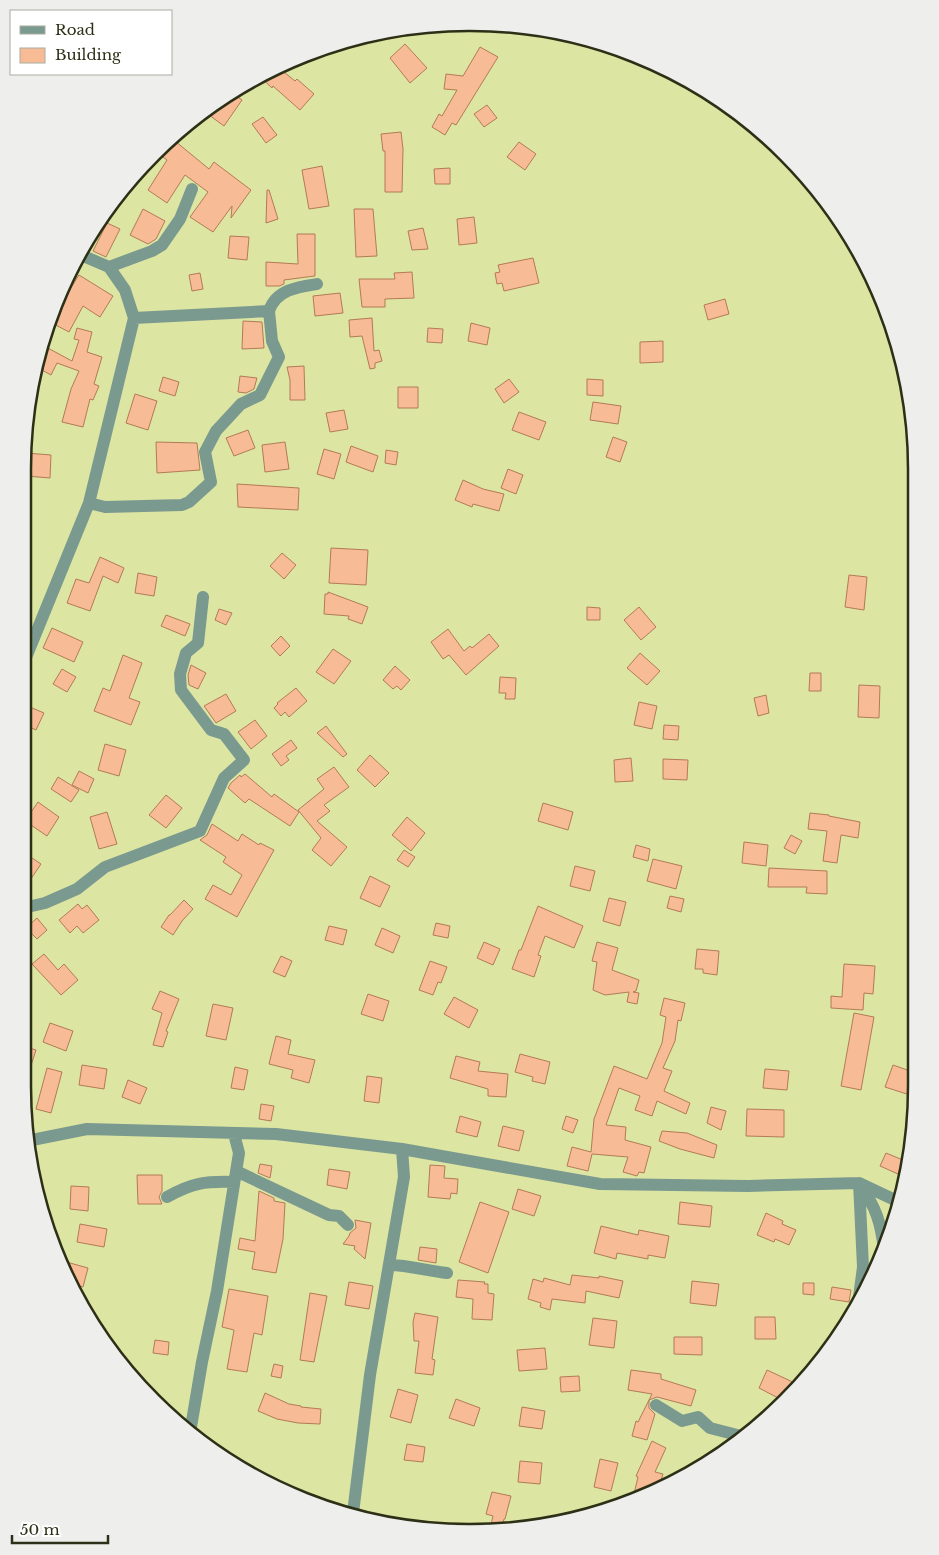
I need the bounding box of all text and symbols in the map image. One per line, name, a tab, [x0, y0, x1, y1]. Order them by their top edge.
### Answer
legend	[10, 10, 172, 75]
text: Road	[55, 20, 95, 39]
text: Building	[55, 45, 122, 64]
scale bar	[12, 1512, 109, 1544]
text: 50 m	[20, 1520, 60, 1539]

